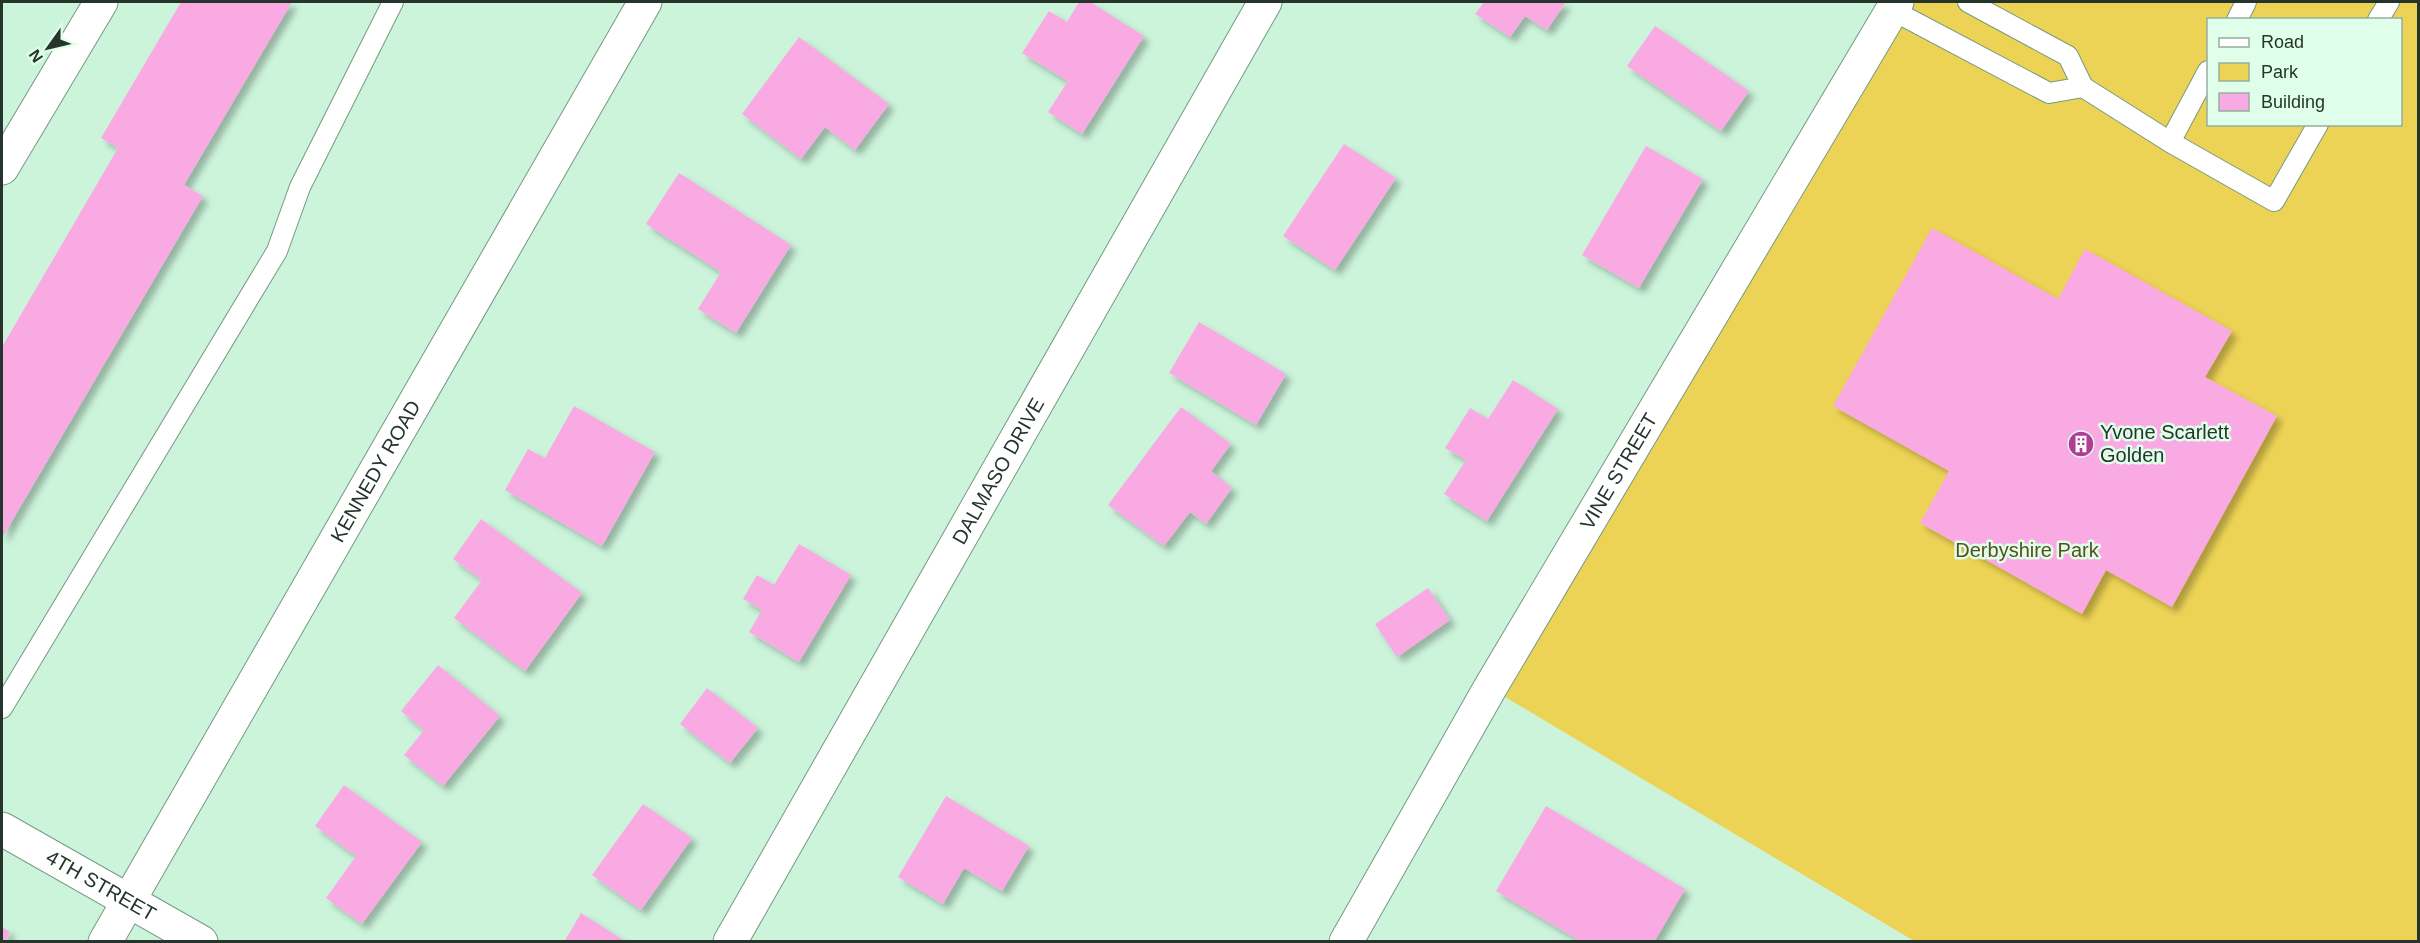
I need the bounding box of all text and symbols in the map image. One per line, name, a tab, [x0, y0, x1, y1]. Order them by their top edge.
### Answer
north arrow	[18, 18, 78, 78]
legend	[2207, 18, 2402, 126]
text: Road	[2261, 32, 2304, 52]
text: N	[26, 47, 46, 66]
text: Park	[2261, 62, 2299, 82]
text: Building	[2261, 92, 2325, 112]
street label: DALMASO DRIVE	[948, 394, 1048, 548]
street label: KENNEDY ROAD	[326, 396, 425, 546]
street label: VINE STREET	[1576, 409, 1662, 533]
place label: Yvone Scarlett Golden	[2100, 421, 2229, 466]
building icon: Yvone Scarlett Golden	[2066, 429, 2096, 459]
park label: Derbyshire Park	[1955, 539, 2100, 561]
street label: 4TH STREET	[43, 846, 160, 925]

